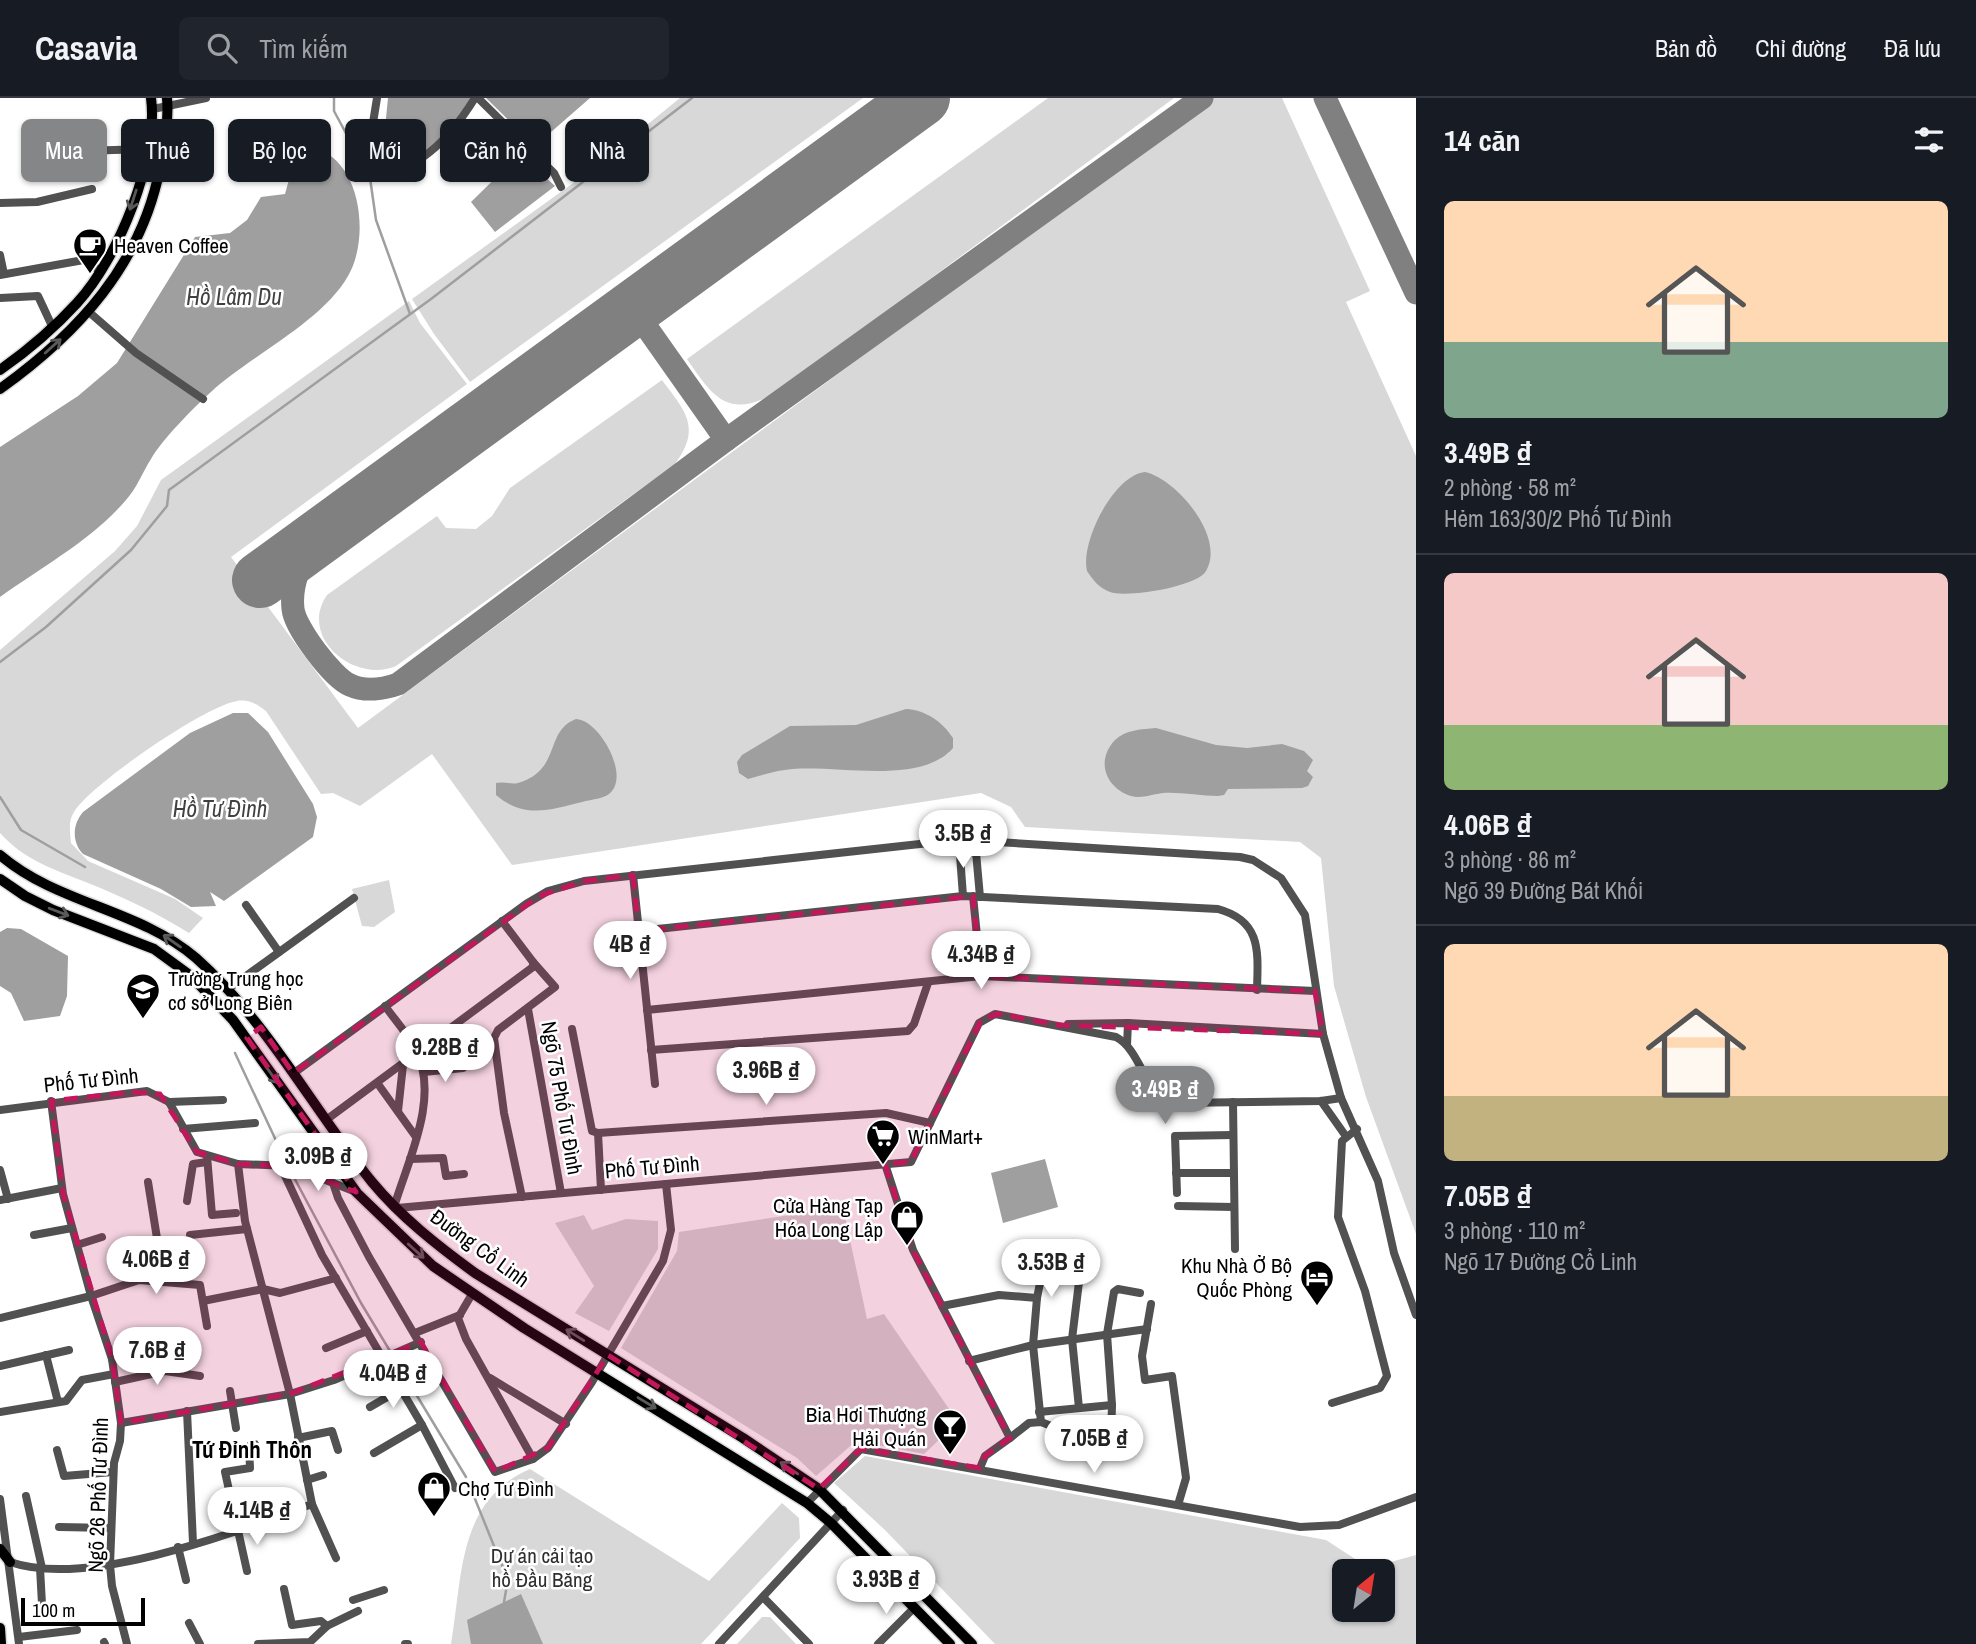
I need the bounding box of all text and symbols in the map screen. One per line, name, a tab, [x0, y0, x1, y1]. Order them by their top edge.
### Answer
search box	[179, 17, 669, 80]
text: Casavia	[35, 26, 137, 70]
icon: search	[203, 29, 241, 67]
text: Tìm kiếm	[259, 31, 348, 66]
text: Bản đồ	[1655, 32, 1717, 64]
text: Chỉ đường	[1755, 32, 1846, 64]
text: Đã lưu	[1884, 32, 1941, 64]
chip: Mua	[21, 119, 107, 182]
chip: Thuê	[121, 119, 214, 182]
chip: Bộ lọc	[228, 119, 331, 182]
chip: Mới	[345, 119, 426, 182]
chip: Căn hộ	[440, 119, 551, 182]
chip: Nhà	[565, 119, 649, 182]
text: 14 căn	[1444, 120, 1521, 160]
icon: filters	[1910, 121, 1948, 159]
one-way arrow	[126, 189, 139, 211]
cafe icon: Heaven Coffee	[71, 226, 109, 275]
place label: Heaven Coffee	[114, 231, 229, 260]
icon: home	[1633, 247, 1759, 373]
water label: Hồ Lâm Du	[186, 281, 282, 312]
one-way arrow	[44, 338, 62, 354]
text: 3.49B ₫	[1444, 432, 1532, 472]
text: 2 phòng · 58 m²	[1444, 472, 1576, 503]
text: Hẻm 163/30/2 Phố Tư Đình	[1444, 503, 1672, 534]
icon: home	[1633, 619, 1759, 745]
water label: Hồ Tư Đình	[173, 793, 267, 824]
text: 4.06B ₫	[1444, 804, 1532, 844]
pin: 3.5B ₫	[906, 810, 1020, 870]
text: 3.5B ₫	[935, 817, 991, 848]
text: 3 phòng · 86 m²	[1444, 844, 1576, 875]
text: Ngõ 39 Đường Bát Khối	[1444, 875, 1643, 906]
one-way arrow	[48, 906, 70, 919]
pin: 4B ₫	[589, 922, 671, 981]
text: 4B ₫	[610, 928, 650, 959]
pin: 4.34B ₫	[916, 932, 1046, 991]
one-way arrow	[163, 934, 182, 948]
text: 4.34B ₫	[947, 938, 1015, 969]
place label: Trường Trung học cơ sở Long Biên	[168, 964, 303, 1017]
school or university icon: Trường Trung học cơ sở Long Biên	[124, 971, 162, 1020]
icon: home	[1633, 990, 1759, 1116]
street label: Ngõ 75 Phố Tư Đình	[534, 1019, 590, 1177]
pin: 9.28B ₫	[380, 1024, 510, 1084]
text: 9.28B ₫	[411, 1031, 479, 1062]
pin: 3.96B ₫	[701, 1048, 831, 1107]
text: 3.96B ₫	[732, 1054, 800, 1085]
street label: Phố Tư Đình	[42, 1061, 140, 1099]
one-way arrow	[264, 1066, 279, 1085]
pin: 3.49B ₫	[1100, 1066, 1230, 1126]
text: 3.49B ₫	[1131, 1073, 1199, 1104]
supermarket icon: WinMart+	[864, 1117, 902, 1166]
place label: WinMart+	[908, 1122, 983, 1151]
pin: 3.09B ₫	[253, 1134, 383, 1193]
text: 3.09B ₫	[284, 1140, 352, 1171]
street label: Phố Tư Đình	[603, 1148, 701, 1186]
text: 7.05B ₫	[1444, 1175, 1532, 1215]
place label: Cửa Hàng Tạp Hóa Long Lập	[773, 1191, 883, 1244]
shop icon: Cửa Hàng Tạp Hóa Long Lập	[888, 1198, 926, 1247]
street label: Đường Cổ Linh	[425, 1202, 535, 1294]
text: 3 phòng · 110 m²	[1444, 1215, 1585, 1246]
pin: 4.06B ₫	[91, 1236, 221, 1296]
pin: 3.53B ₫	[986, 1240, 1116, 1299]
one-way arrow	[407, 1242, 424, 1259]
text: 4.06B ₫	[122, 1243, 190, 1274]
text: 3.53B ₫	[1017, 1246, 1085, 1277]
text: Ngõ 17 Đường Cổ Linh	[1444, 1246, 1637, 1277]
place label: Khu Nhà Ở Bộ Quốc Phòng	[1181, 1251, 1292, 1304]
hotel icon: Khu Nhà Ở Bộ Quốc Phòng	[1298, 1258, 1336, 1307]
one-way arrow	[566, 1327, 586, 1341]
pin: 7.6B ₫	[100, 1328, 214, 1387]
text: 7.6B ₫	[129, 1334, 185, 1365]
pin: 4.04B ₫	[328, 1350, 458, 1410]
text: 4.04B ₫	[359, 1357, 427, 1388]
one-way arrow	[636, 1396, 656, 1410]
place label: Bia Hơi Thượng Hải Quán	[806, 1400, 926, 1453]
bar icon: Bia Hơi Thượng Hải Quán	[931, 1407, 969, 1456]
pin: 7.05B ₫	[1029, 1416, 1159, 1475]
street label: Ngõ 26 Phố Tư Đình	[81, 1417, 115, 1573]
text: 7.05B ₫	[1060, 1422, 1128, 1453]
district label: Tứ Đỉnh Thôn	[192, 1434, 312, 1465]
one-way arrow	[780, 1461, 799, 1475]
shop icon: Chợ Tư Đình	[415, 1469, 453, 1518]
place label: Chợ Tư Đình	[458, 1474, 554, 1503]
pin: 4.14B ₫	[192, 1488, 322, 1547]
text: 4.14B ₫	[223, 1494, 291, 1525]
park label: Dự án cải tạo hồ Đầu Băng	[491, 1541, 593, 1594]
pin: 3.93B ₫	[821, 1556, 951, 1616]
north arrow	[1332, 1559, 1395, 1622]
map controls	[1332, 1559, 1395, 1622]
text: 3.93B ₫	[852, 1563, 920, 1594]
scale bar	[21, 1595, 145, 1627]
text: 100 m	[32, 1597, 75, 1623]

